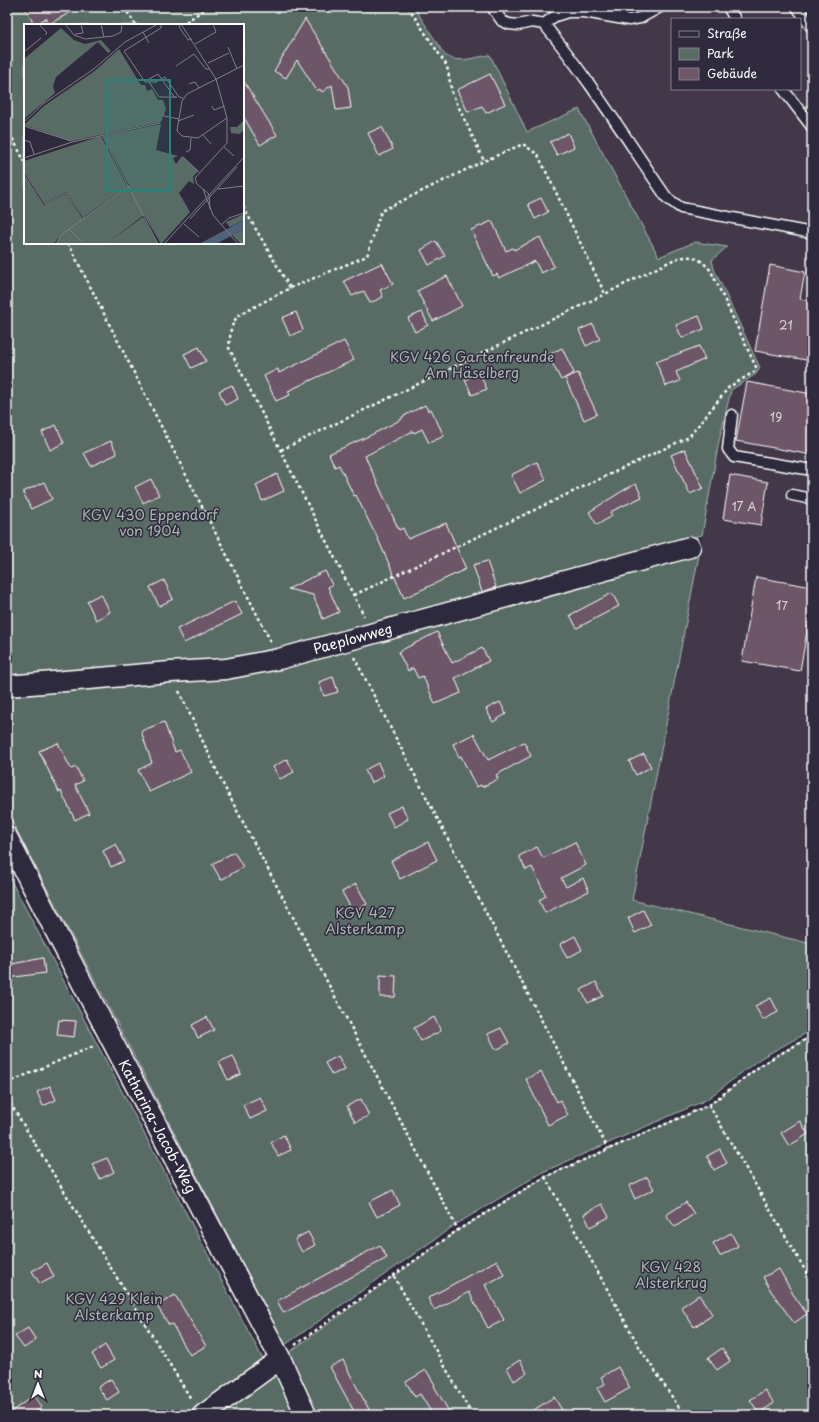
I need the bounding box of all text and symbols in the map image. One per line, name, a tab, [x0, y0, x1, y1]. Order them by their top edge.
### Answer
legend	[671, 18, 801, 90]
inset map	[24, 24, 244, 244]
text: Straße	[707, 24, 747, 42]
text: Park	[707, 44, 734, 62]
text: Gebäude	[707, 64, 757, 82]
house number: 21	[779, 316, 793, 334]
park label: KGV 426 Gartenfreunde Am Häselberg	[390, 346, 554, 383]
house number: 19	[770, 408, 782, 426]
house number: 17 A	[732, 497, 756, 515]
park label: KGV 430 Eppendorf von 1904	[82, 504, 219, 541]
house number: 17	[776, 596, 788, 614]
street label: Paeplowweg	[310, 618, 395, 659]
park label: KGV 427 Alsterkamp	[325, 902, 405, 939]
street label: Katharina-Jacob-Weg	[114, 1055, 202, 1197]
park label: KGV 428 Alsterkrug	[635, 1256, 707, 1293]
park label: KGV 429 Klein Alsterkamp	[65, 1288, 163, 1325]
north arrow	[18, 1364, 58, 1404]
text: N	[34, 1365, 43, 1382]

